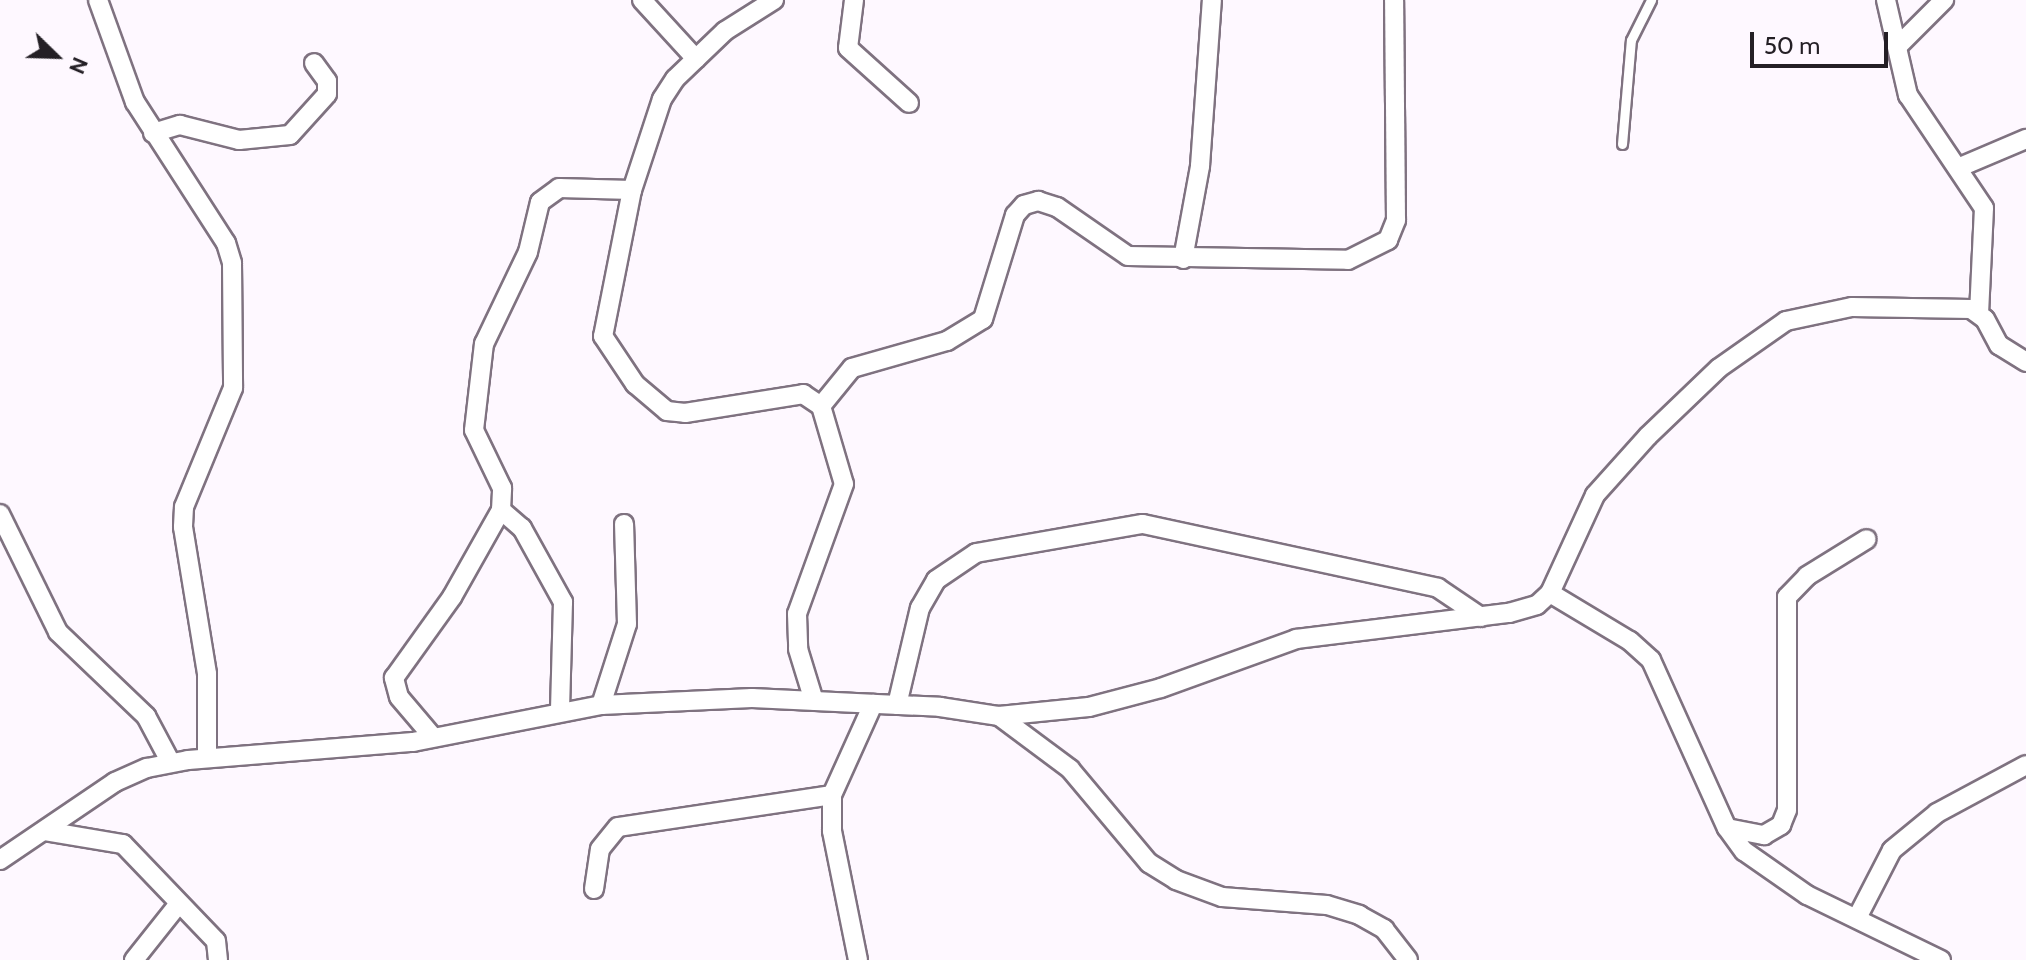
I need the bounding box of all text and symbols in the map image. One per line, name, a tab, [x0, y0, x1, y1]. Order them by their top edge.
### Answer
north arrow	[16, 16, 96, 96]
scale bar	[1754, 16, 1892, 66]
text: 50 m	[1764, 31, 1820, 60]
text: N	[63, 53, 94, 78]

